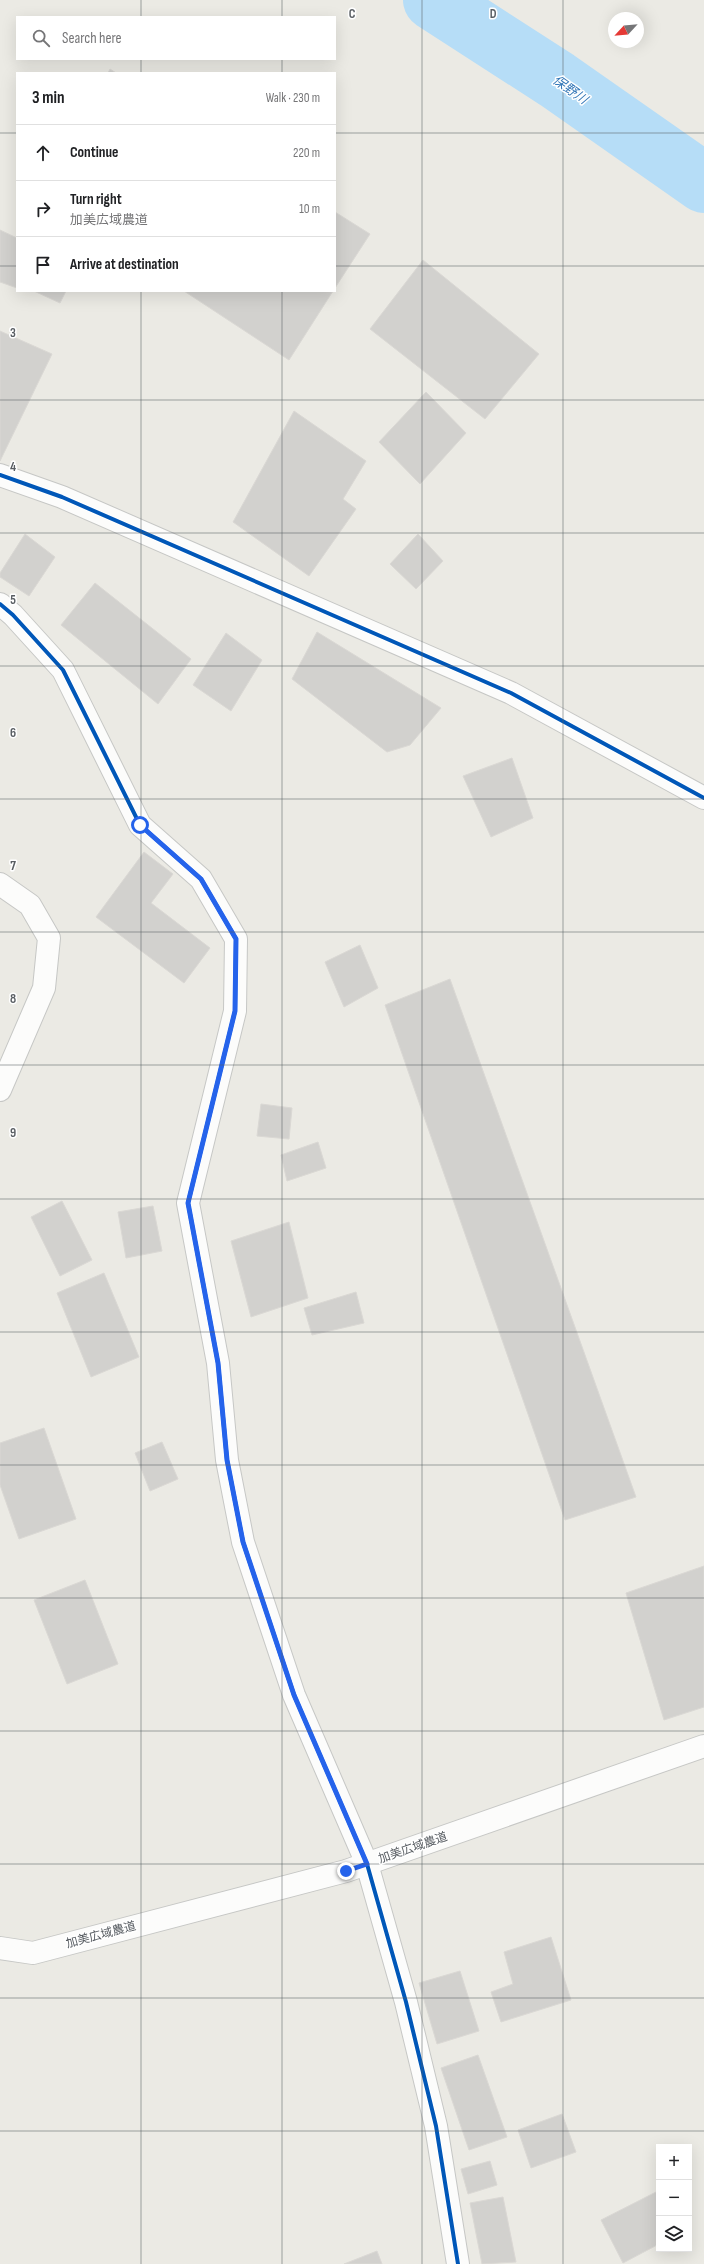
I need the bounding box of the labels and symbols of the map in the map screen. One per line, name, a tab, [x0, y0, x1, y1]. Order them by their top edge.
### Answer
text: C	[349, 6, 356, 22]
text: D	[490, 6, 497, 22]
north arrow	[608, 12, 644, 48]
water label: 保野川	[549, 72, 592, 109]
text: 3	[10, 325, 16, 341]
text: 4	[10, 459, 16, 475]
text: 5	[10, 592, 16, 608]
text: 6	[10, 725, 16, 741]
route start	[131, 816, 149, 834]
text: 7	[10, 858, 16, 874]
text: 8	[10, 991, 16, 1007]
text: 9	[10, 1125, 16, 1141]
street label: 加美広域農道	[377, 1829, 449, 1867]
route end	[337, 1862, 355, 1880]
street label: 加美広域農道	[64, 1918, 138, 1952]

